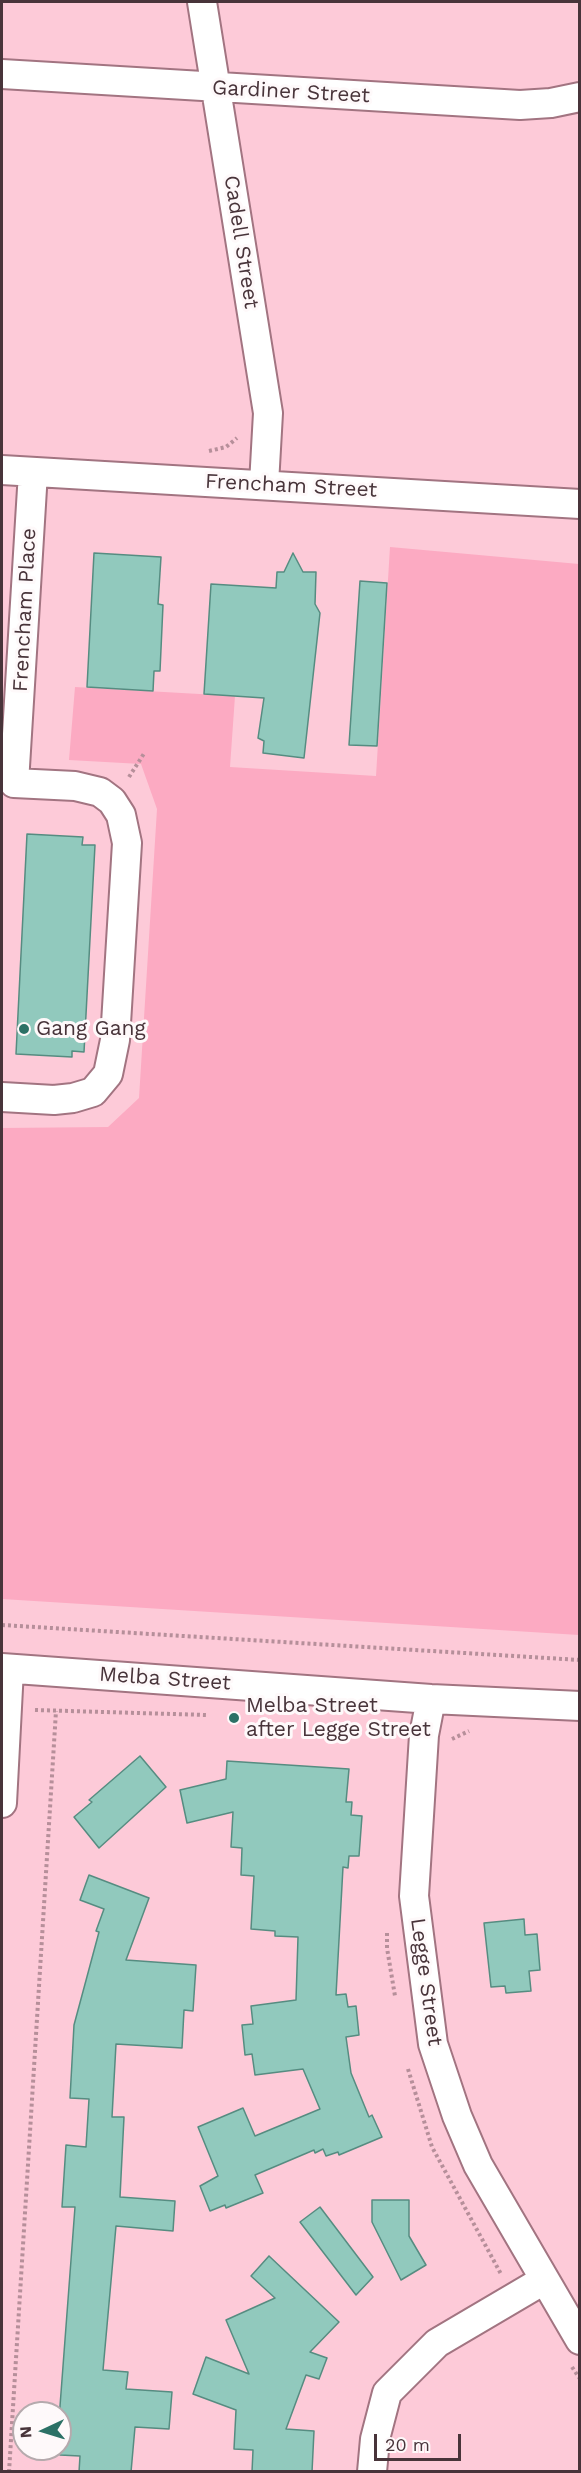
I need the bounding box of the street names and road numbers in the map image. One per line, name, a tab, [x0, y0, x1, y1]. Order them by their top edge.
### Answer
street label: Gardiner Street	[211, 75, 371, 109]
street label: Cadell Street	[218, 173, 264, 311]
street label: Frencham Street	[204, 469, 378, 503]
street label: Frencham Place	[8, 527, 42, 693]
street label: Melba Street	[98, 1662, 232, 1696]
street label: Legge Street	[405, 1916, 447, 2048]

